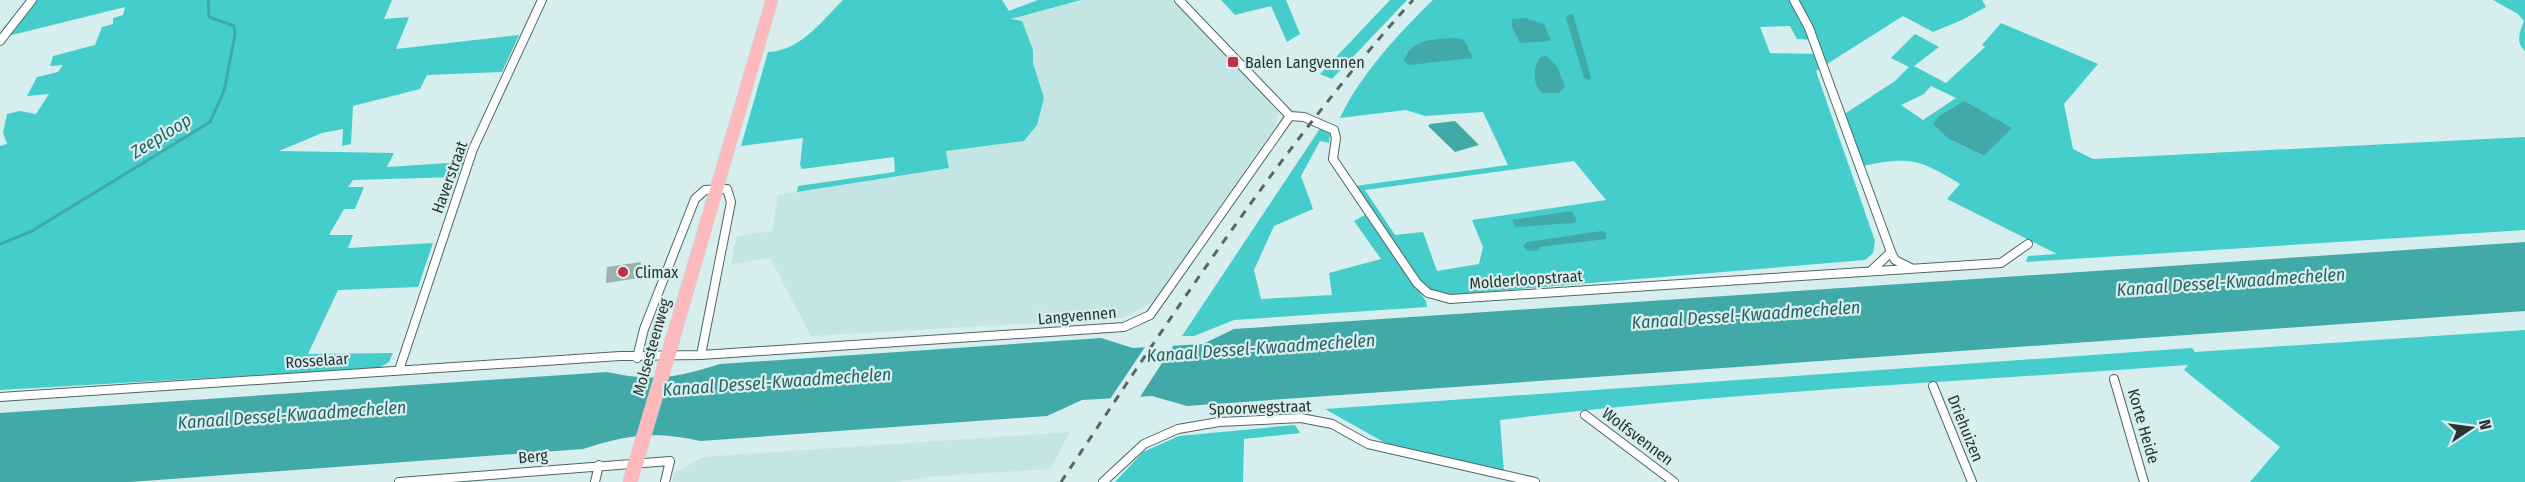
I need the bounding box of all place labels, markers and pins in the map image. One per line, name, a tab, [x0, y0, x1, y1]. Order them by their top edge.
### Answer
place label: Balen Langvennen	[1245, 53, 1365, 72]
marker: Balen Langvennen	[1226, 55, 1240, 69]
place label: Climax	[635, 263, 678, 282]
marker: Climax	[616, 265, 630, 279]

